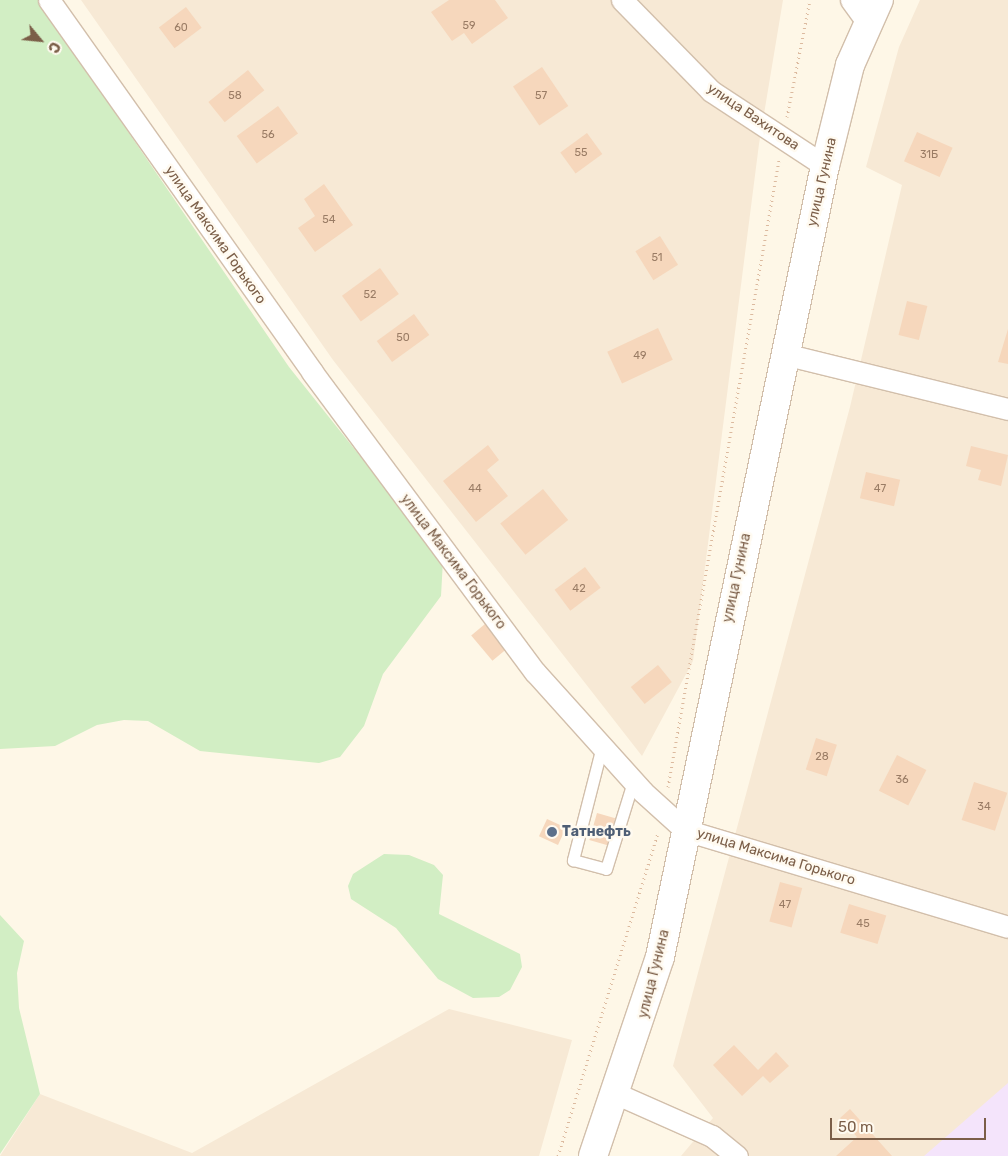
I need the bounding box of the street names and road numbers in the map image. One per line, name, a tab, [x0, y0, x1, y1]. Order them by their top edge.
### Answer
street label: улица Вахитова	[704, 80, 802, 154]
street label: улица Гунина	[804, 136, 840, 228]
street label: улица Максима Горького	[161, 163, 269, 307]
street label: улица Максима Горького	[397, 491, 509, 633]
street label: улица Гунина	[719, 532, 755, 624]
street label: улица Максима Горького	[695, 825, 857, 889]
street label: улица Гунина	[635, 928, 673, 1020]

